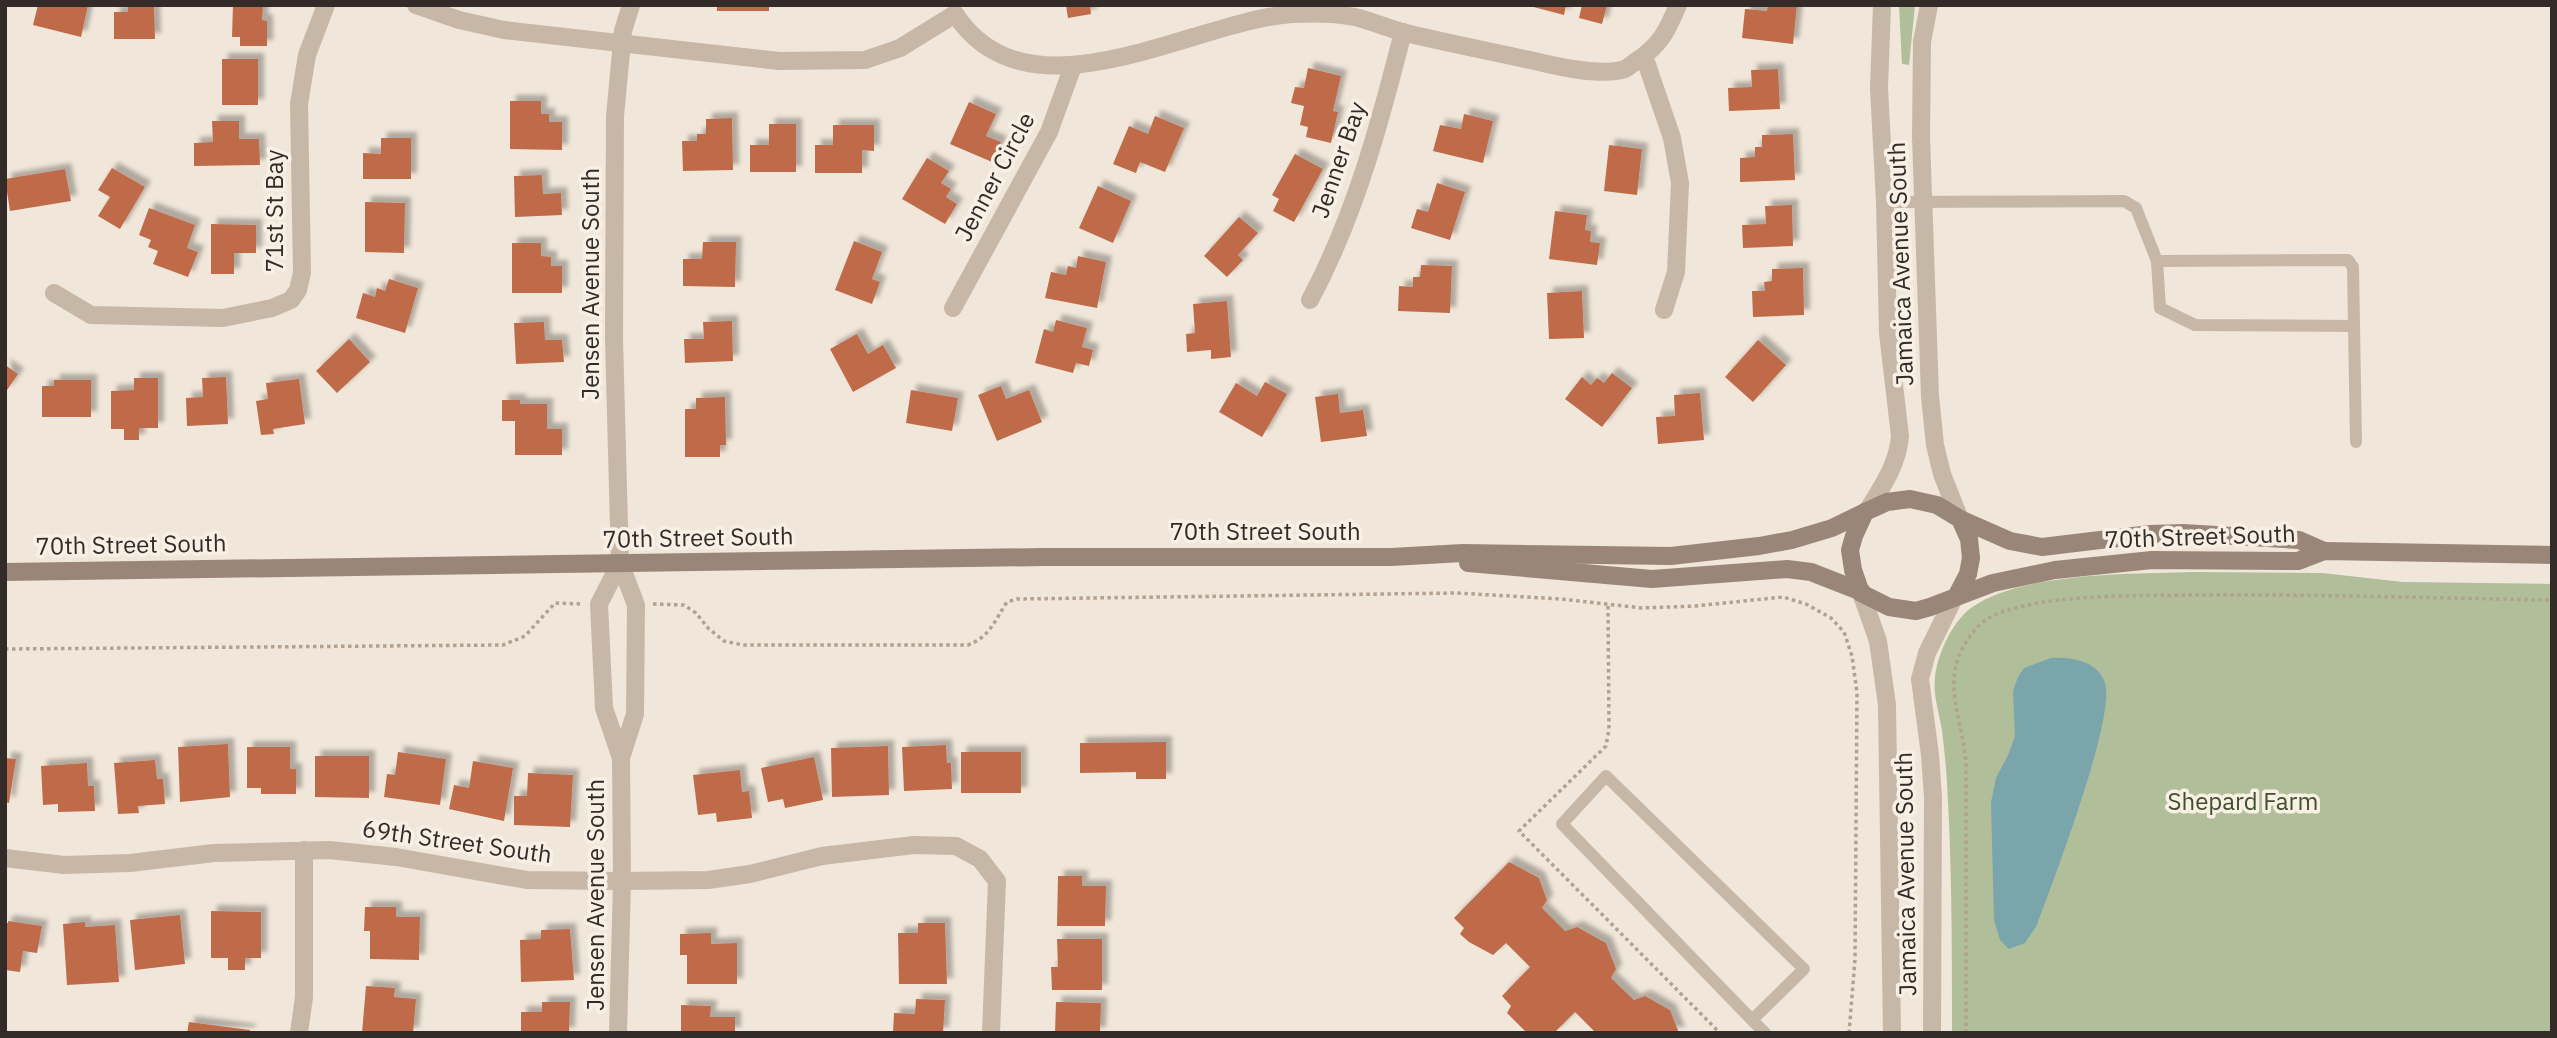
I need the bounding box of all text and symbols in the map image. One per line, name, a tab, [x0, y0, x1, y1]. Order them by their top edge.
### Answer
street label: Jenner Bay	[1303, 97, 1373, 222]
street label: Jenner Circle	[947, 106, 1042, 247]
street label: Jamaica Avenue South	[1880, 141, 1920, 387]
street label: 71st St Bay	[258, 150, 290, 272]
street label: Jensen Avenue South	[574, 168, 606, 400]
street label: 70th Street South	[1169, 515, 1361, 547]
street label: 70th Street South	[2104, 517, 2296, 555]
street label: 70th Street South	[602, 519, 794, 555]
street label: 70th Street South	[35, 526, 227, 562]
street label: Jamaica Avenue South	[1887, 752, 1923, 996]
street label: Jensen Avenue South	[579, 779, 611, 1011]
park label: Shepard Farm	[2168, 785, 2318, 817]
street label: 69th Street South	[360, 812, 554, 870]

